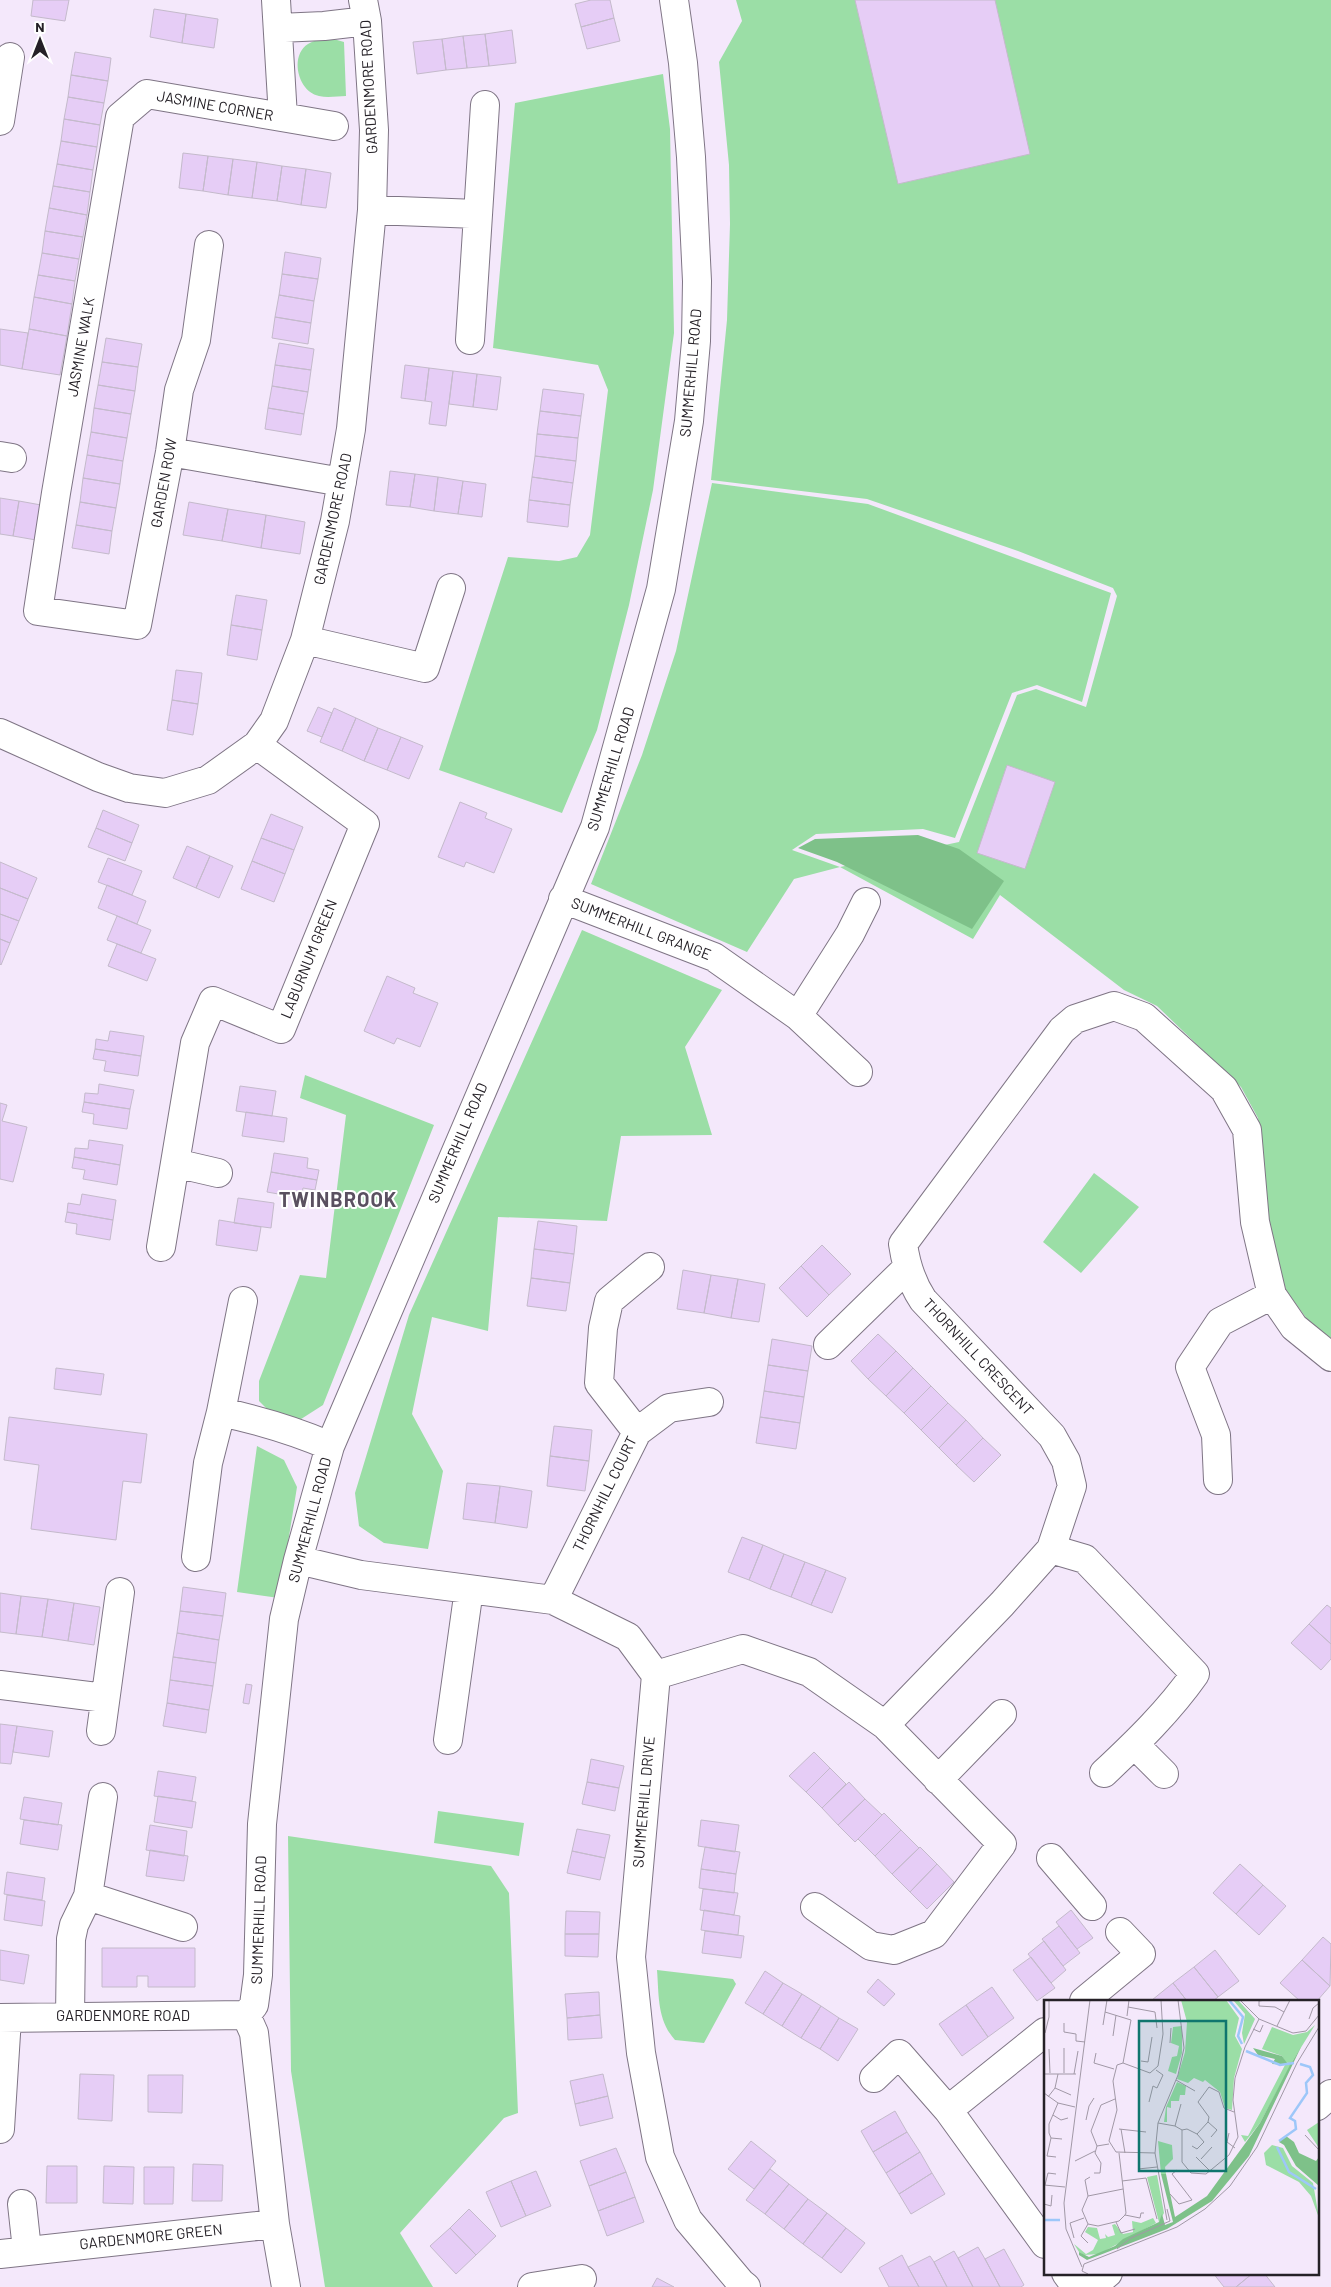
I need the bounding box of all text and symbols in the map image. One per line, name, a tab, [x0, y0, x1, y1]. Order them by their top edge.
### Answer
north arrow	[15, 15, 65, 65]
text: N	[35, 18, 45, 35]
street label: GARDENMORE ROAD	[356, 20, 380, 155]
street label: JASMINE CORNER	[155, 86, 275, 124]
street label: JASMINE WALK	[62, 296, 98, 398]
street label: SUMMERHILL ROAD	[675, 308, 705, 438]
street label: GARDEN ROW	[146, 437, 180, 529]
street label: GARDENMORE ROAD	[309, 451, 355, 586]
street label: SUMMERHILL ROAD	[583, 704, 637, 833]
street label: SUMMERHILL GRANGE	[569, 893, 714, 963]
street label: LABURNUM GREEN	[276, 896, 340, 1021]
street label: SUMMERHILL ROAD	[424, 1080, 491, 1205]
district label: TWINBROOK	[279, 1187, 397, 1211]
street label: THORNHILL CRESCENT	[920, 1294, 1038, 1419]
street label: THORNHILL COURT	[568, 1433, 640, 1554]
street label: SUMMERHILL ROAD	[284, 1455, 334, 1584]
street label: SUMMERHILL DRIVE	[628, 1735, 658, 1868]
street label: SUMMERHILL ROAD	[247, 1855, 269, 1985]
inset map	[1044, 2000, 1318, 2274]
street label: GARDENMORE ROAD	[56, 2006, 190, 2024]
street label: GARDENMORE GREEN	[78, 2220, 223, 2252]

